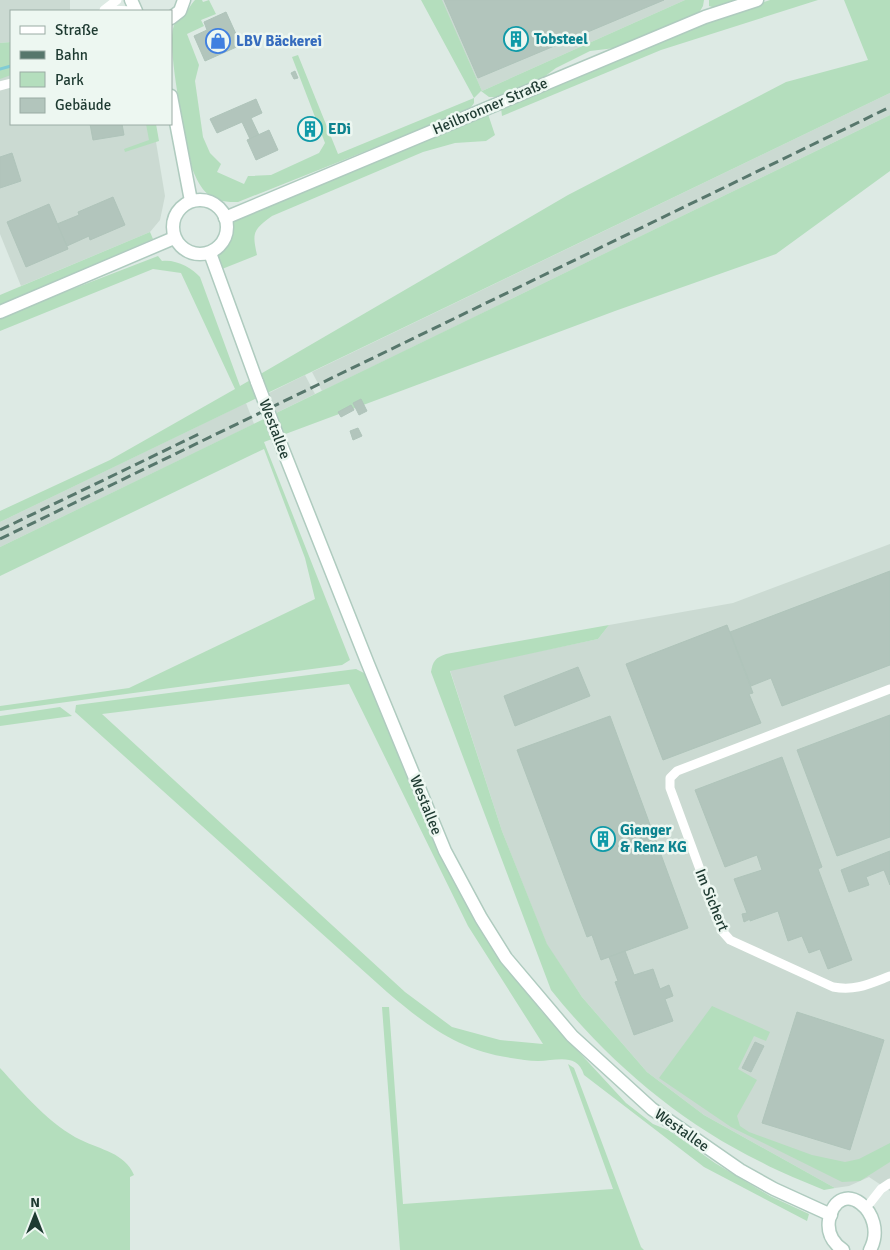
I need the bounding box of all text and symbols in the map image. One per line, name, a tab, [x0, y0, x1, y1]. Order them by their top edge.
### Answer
legend	[10, 10, 172, 125]
text: Straße	[55, 21, 99, 39]
building icon: Tobsteel	[503, 26, 529, 52]
shop icon: LBV Bäckerei	[205, 28, 231, 54]
place label: Tobsteel	[534, 30, 588, 48]
place label: LBV Bäckerei	[236, 32, 322, 50]
text: Bahn	[55, 46, 88, 64]
text: Park	[55, 71, 84, 89]
street label: Heilbronner Straße	[430, 74, 550, 138]
text: Gebäude	[55, 96, 111, 114]
building icon: EDi	[297, 116, 323, 142]
place label: EDi	[328, 120, 351, 138]
street label: Westallee	[255, 397, 295, 461]
street label: Westallee	[406, 773, 446, 837]
place label: Gienger & Renz KG	[620, 821, 687, 856]
building icon: Gienger & Renz KG	[590, 826, 616, 852]
street label: Im Sichert	[691, 866, 733, 934]
street label: Westallee	[651, 1105, 713, 1155]
north arrow	[10, 1190, 60, 1240]
text: N	[30, 1194, 40, 1211]

